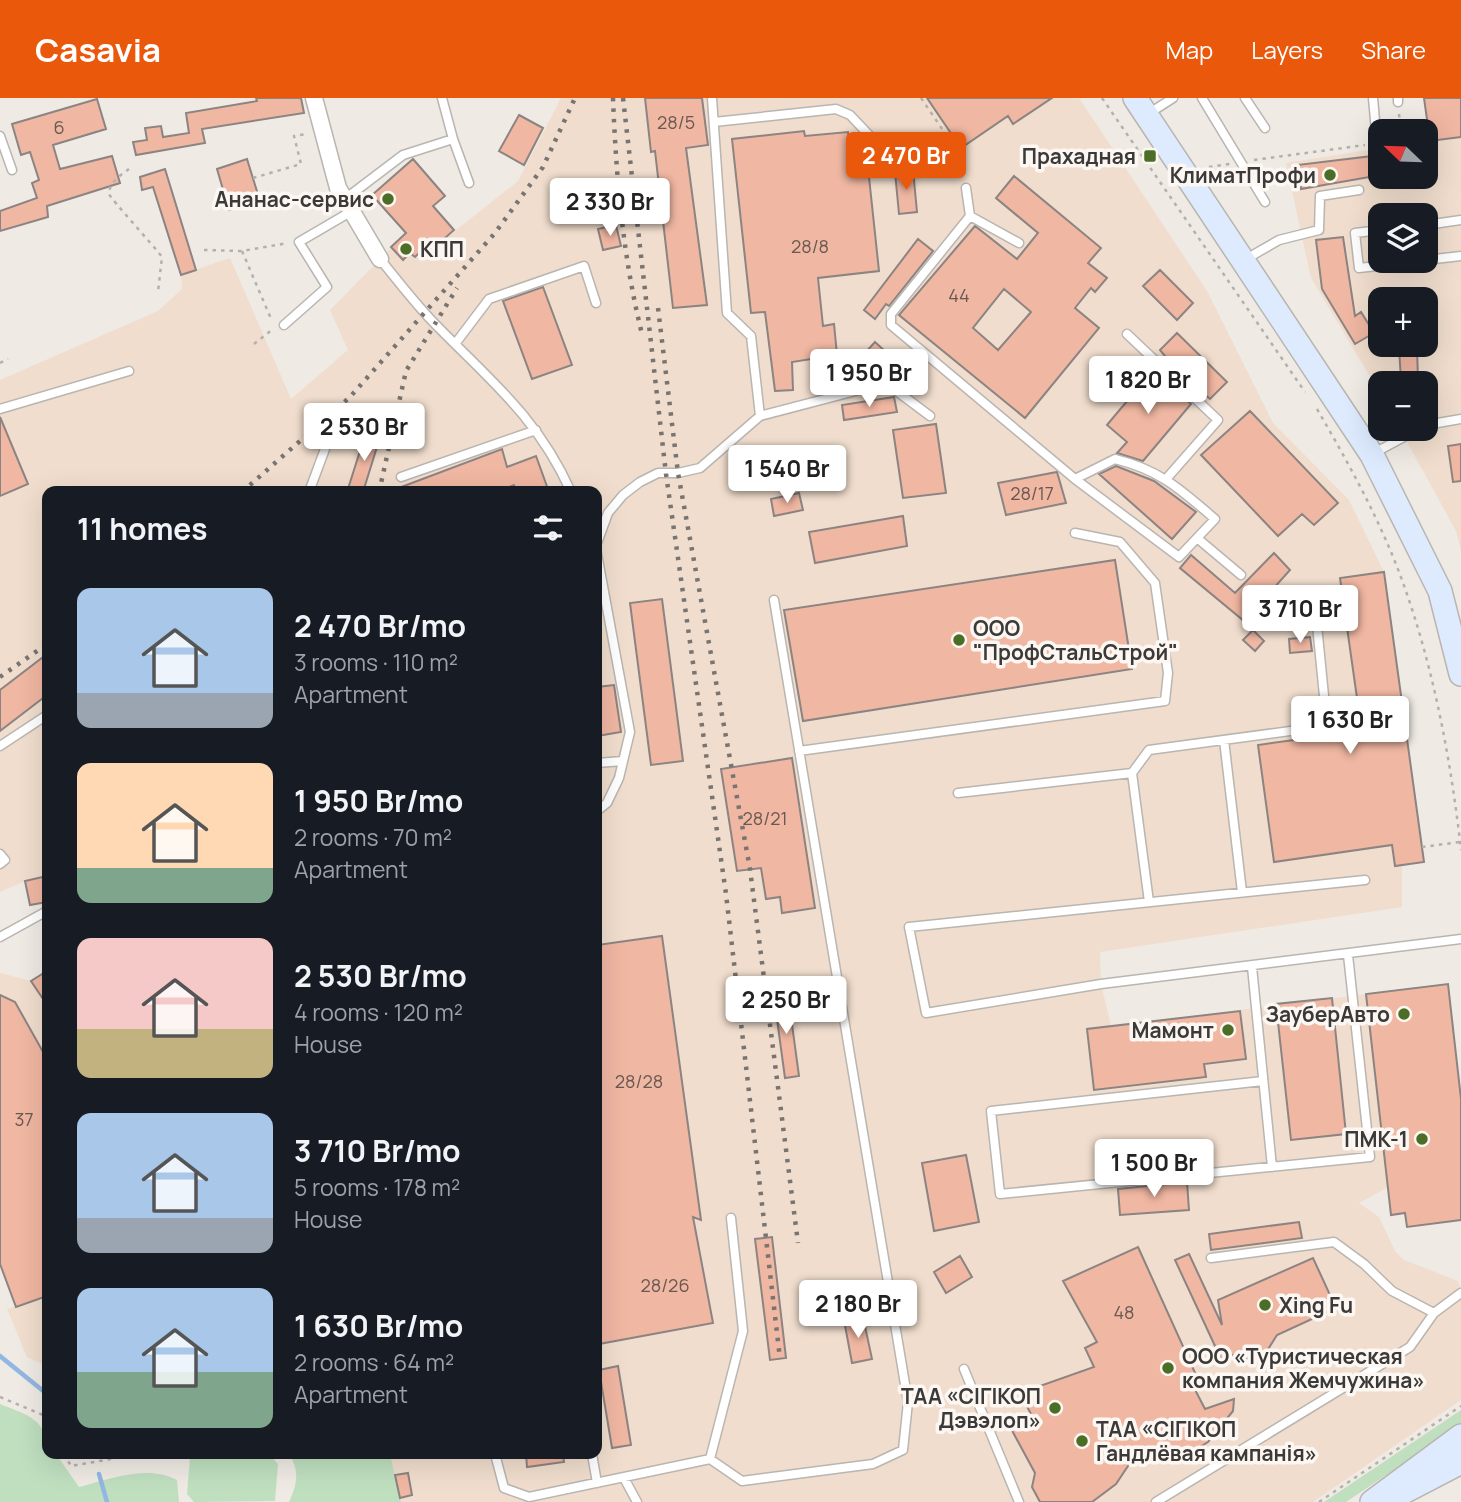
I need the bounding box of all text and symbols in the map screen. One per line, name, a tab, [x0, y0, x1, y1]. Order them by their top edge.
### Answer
text: Casavia	[35, 27, 161, 72]
text: Map	[1166, 33, 1213, 66]
text: Layers	[1251, 33, 1323, 66]
text: Share	[1361, 33, 1426, 66]
house number: 28/5	[657, 110, 695, 134]
house number: 6	[53, 115, 65, 139]
north arrow	[1368, 119, 1438, 189]
map controls	[1368, 119, 1438, 441]
pin: 2 470 Br	[834, 132, 978, 192]
text: 2 470 Br	[862, 139, 950, 171]
place label: Прахадная	[1022, 142, 1136, 170]
marker: Прахадная	[1142, 148, 1158, 164]
place label: КлиматПрофи	[1170, 161, 1316, 189]
marker: КлиматПрофи	[1322, 167, 1338, 183]
pin: 2 330 Br	[538, 178, 682, 238]
place label: Ананас-сервис	[214, 185, 374, 213]
text: 2 330 Br	[566, 185, 654, 217]
marker: Ананас-сервис	[380, 191, 396, 207]
button: layers	[1368, 203, 1438, 273]
house number: 28/8	[791, 234, 829, 258]
place label: КПП	[420, 235, 464, 263]
marker: КПП	[398, 241, 414, 257]
house number: 44	[948, 283, 970, 307]
button: +	[1368, 287, 1438, 357]
pin: 1 950 Br	[797, 350, 941, 409]
text: 1 950 Br	[826, 356, 912, 388]
pin: 1 820 Br	[1076, 356, 1220, 416]
text: 1 820 Br	[1105, 363, 1191, 395]
button: −	[1368, 371, 1438, 441]
pin: 2 530 Br	[292, 404, 436, 463]
text: 2 530 Br	[320, 410, 408, 442]
pin: 1 540 Br	[715, 446, 859, 505]
text: 1 540 Br	[744, 452, 830, 484]
house number: 28/17	[1010, 481, 1054, 505]
text: 11 homes	[77, 508, 208, 549]
icon: filters	[529, 509, 567, 547]
pin: 3 710 Br	[1228, 586, 1372, 645]
text: 3 710 Br	[1258, 592, 1342, 624]
text: 2 470 Br/mo	[294, 605, 466, 646]
place label: ООО "ПрофСтальСтрой"	[973, 614, 1178, 666]
icon: home	[133, 616, 217, 700]
marker: ООО "ПрофСтальСтрой"	[951, 632, 967, 648]
text: 3 rooms · 110 m²	[294, 646, 458, 678]
text: Apartment	[294, 678, 408, 710]
pin: 1 630 Br	[1278, 696, 1422, 756]
text: 1 630 Br	[1307, 703, 1393, 735]
text: 1 950 Br/mo	[294, 780, 463, 821]
icon: home	[133, 791, 217, 875]
house number: 28/21	[743, 806, 787, 830]
text: 2 rooms · 70 m²	[294, 821, 452, 853]
text: Apartment	[294, 853, 408, 885]
text: 2 530 Br/mo	[294, 955, 467, 996]
icon: home	[133, 966, 217, 1050]
pin: 2 250 Br	[714, 976, 858, 1036]
text: 2 250 Br	[742, 983, 830, 1015]
text: 4 rooms · 120 m²	[294, 996, 463, 1028]
place label: ЗауберАвто	[1265, 1000, 1390, 1028]
marker: ЗауберАвто	[1396, 1006, 1412, 1022]
place label: Мамонт	[1132, 1016, 1214, 1044]
marker: Мамонт	[1220, 1022, 1236, 1038]
text: House	[294, 1028, 363, 1060]
house number: 28/28	[615, 1069, 663, 1093]
house number: 37	[15, 1107, 34, 1131]
place label: ПМК-1	[1344, 1125, 1408, 1153]
text: 3 710 Br/mo	[294, 1130, 461, 1171]
marker: ПМК-1	[1414, 1131, 1430, 1147]
pin: 1 500 Br	[1082, 1140, 1226, 1199]
icon: home	[133, 1141, 217, 1225]
text: 1 500 Br	[1111, 1146, 1197, 1178]
text: 5 rooms · 178 m²	[294, 1171, 460, 1203]
text: House	[294, 1203, 363, 1235]
house number: 28/26	[640, 1273, 690, 1297]
pin: 2 180 Br	[786, 1280, 930, 1340]
text: 2 180 Br	[815, 1287, 901, 1319]
place label: Xing Fu	[1279, 1291, 1353, 1319]
marker: Xing Fu	[1257, 1297, 1273, 1313]
house number: 48	[1113, 1300, 1135, 1324]
text: 1 630 Br/mo	[294, 1305, 463, 1346]
icon: home	[133, 1316, 217, 1400]
place label: ООО «Туристическая компания Жемчужина»	[1182, 1342, 1425, 1394]
text: 2 rooms · 64 m²	[294, 1346, 454, 1378]
marker: ООО «Туристическая компания Жемчужина»	[1160, 1360, 1176, 1376]
text: Apartment	[294, 1378, 408, 1410]
place label: ТАА «СІГІКОП Дэвэлоп»	[901, 1382, 1041, 1434]
marker: ТАА «СІГІКОП Дэвэлоп»	[1047, 1400, 1063, 1416]
place label: ТАА «СІГІКОП Гандлёвая кампанія»	[1096, 1415, 1317, 1467]
marker: ТАА «СІГІКОП Гандлёвая кампанія»	[1074, 1433, 1090, 1449]

